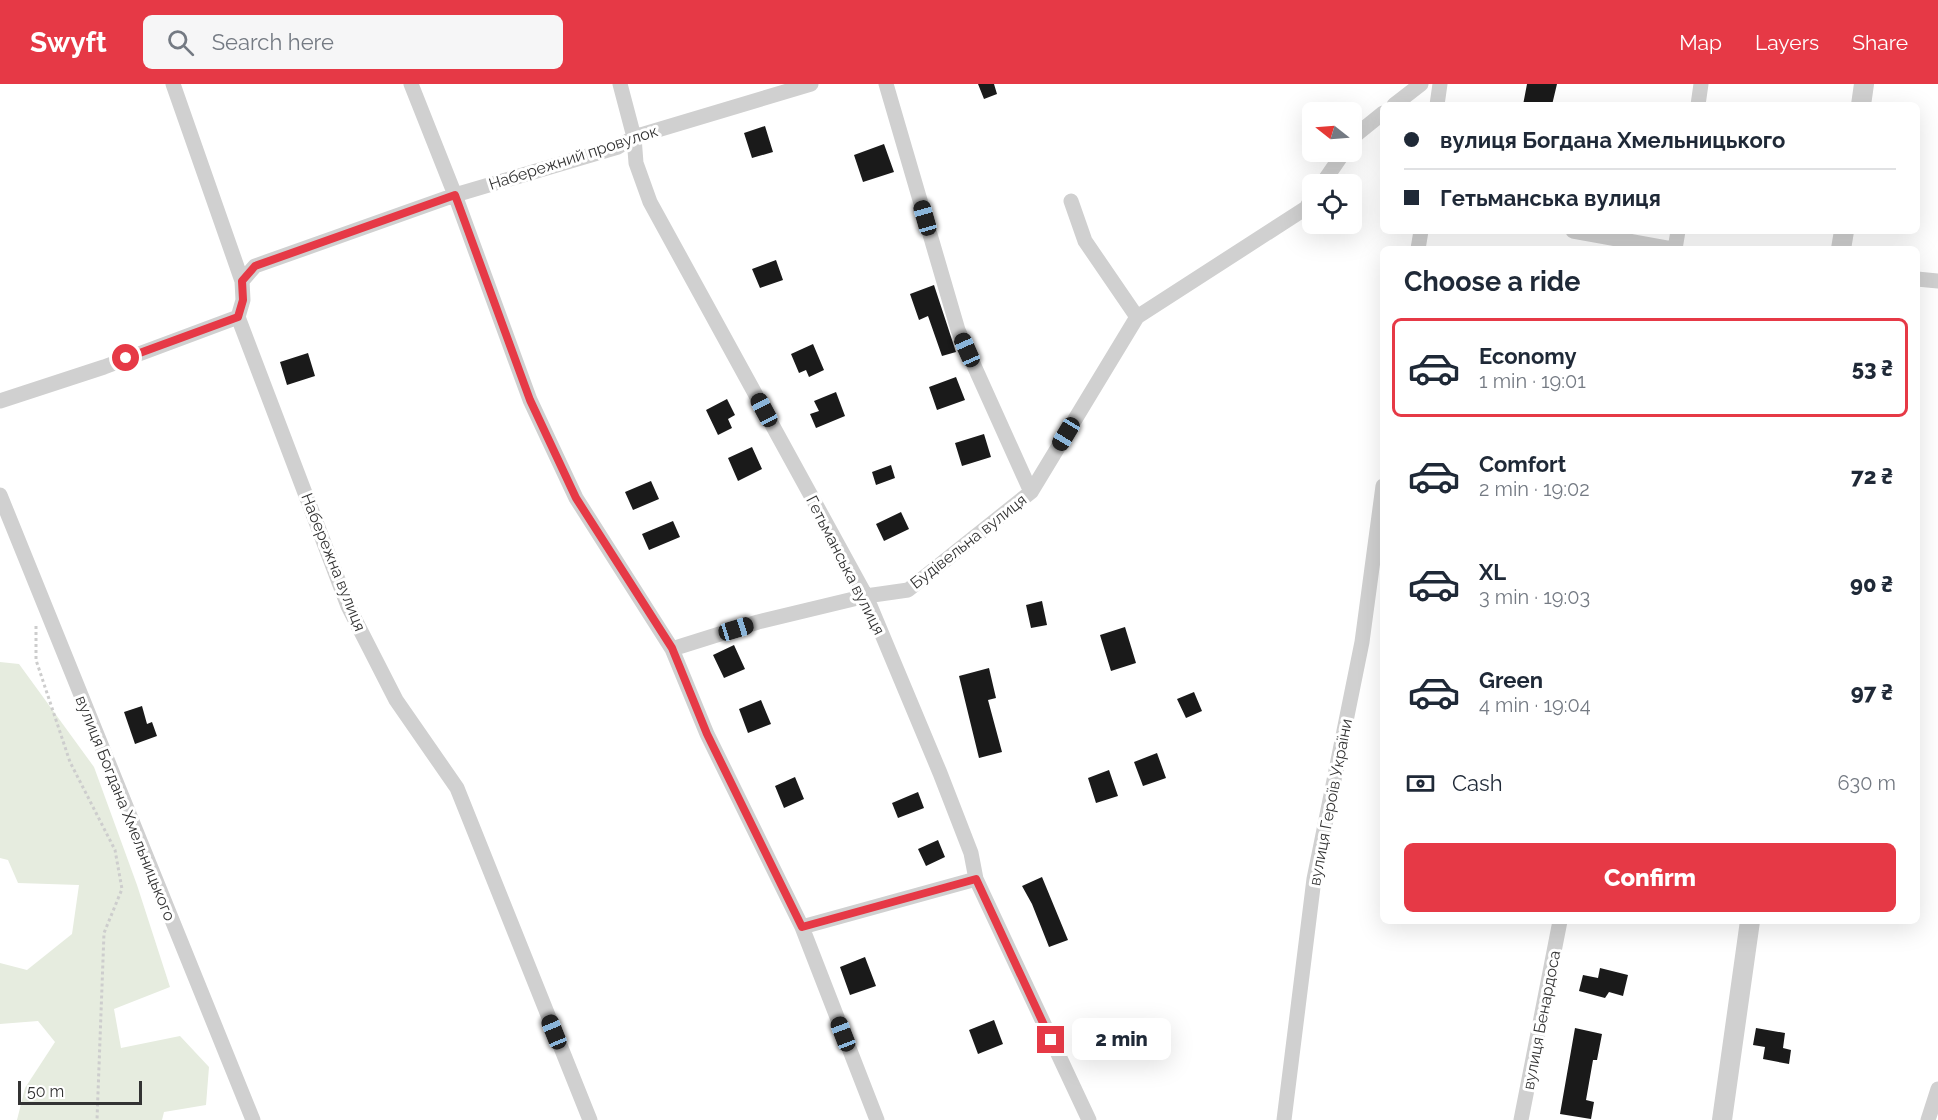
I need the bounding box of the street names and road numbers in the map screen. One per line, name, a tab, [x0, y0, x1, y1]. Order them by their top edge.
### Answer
street label: Набережний провулок	[486, 121, 660, 194]
street label: Набережна вулиця	[297, 490, 370, 634]
street label: Будівельна вулиця	[906, 490, 1030, 593]
street label: Гетьманська вулиця	[802, 493, 889, 638]
street label: вулиця Богдана Хмельницького	[72, 693, 179, 923]
street label: вулиця Героїв України	[1305, 717, 1356, 887]
street label: вулиця Бенардоса	[1519, 949, 1564, 1091]

